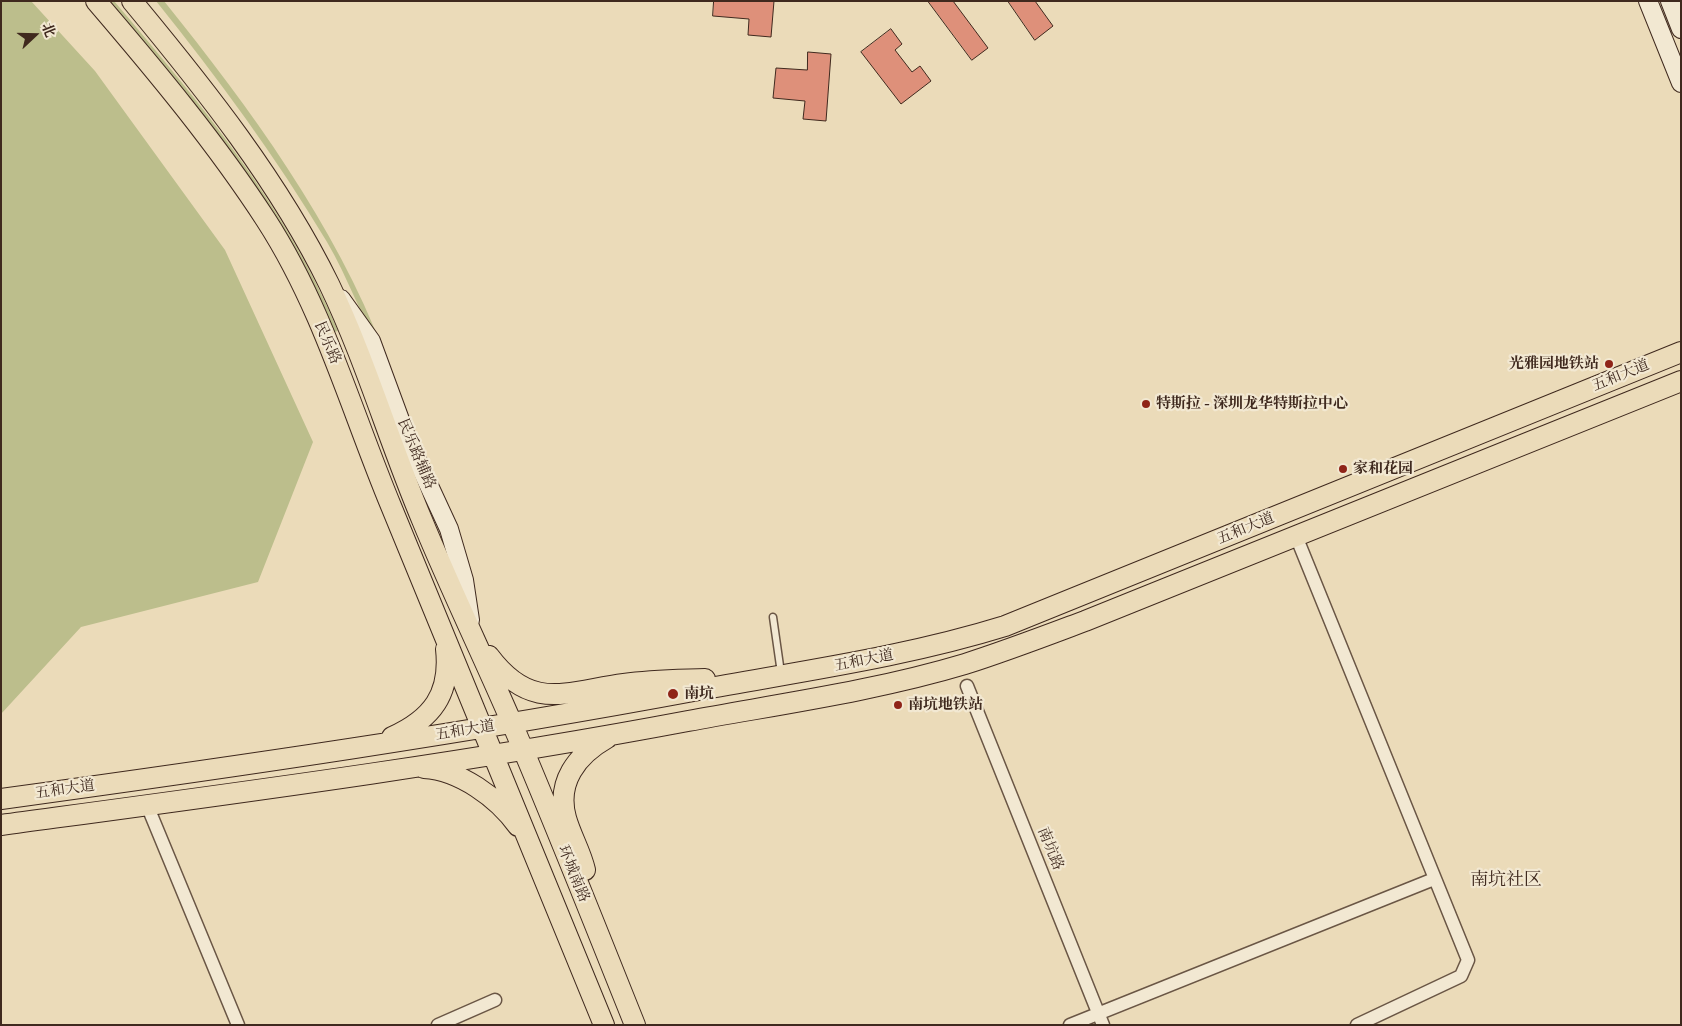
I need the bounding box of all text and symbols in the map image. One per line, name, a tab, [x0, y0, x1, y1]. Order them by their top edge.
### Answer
north arrow	[10, 10, 60, 60]
text: 北	[37, 20, 61, 40]
street label: 民乐路	[310, 319, 344, 367]
place label: 光雅园地铁站	[1509, 355, 1599, 373]
street label: 五和大道	[1590, 356, 1652, 396]
marker: 光雅园地铁站	[1603, 358, 1615, 370]
place label: 特斯拉 - 深圳龙华特斯拉中心	[1156, 395, 1348, 413]
marker: 特斯拉 - 深圳龙华特斯拉中心	[1140, 398, 1152, 410]
street label: 民乐路辅路	[393, 416, 439, 492]
place label: 家和花园	[1353, 460, 1413, 478]
marker: 家和花园	[1337, 463, 1349, 475]
street label: 五和大道	[1215, 509, 1277, 549]
street label: 五和大道	[833, 646, 895, 676]
place label: 南坑	[684, 685, 714, 703]
marker: 南坑	[666, 687, 680, 701]
place label: 南坑地铁站	[908, 696, 983, 714]
marker: 南坑地铁站	[892, 699, 904, 711]
street label: 五和大道	[434, 717, 496, 745]
street label: 五和大道	[34, 777, 96, 803]
street label: 南坑路	[1033, 825, 1067, 873]
street label: 环城南路	[553, 843, 593, 905]
district label: 南坑社区	[1470, 869, 1542, 891]

